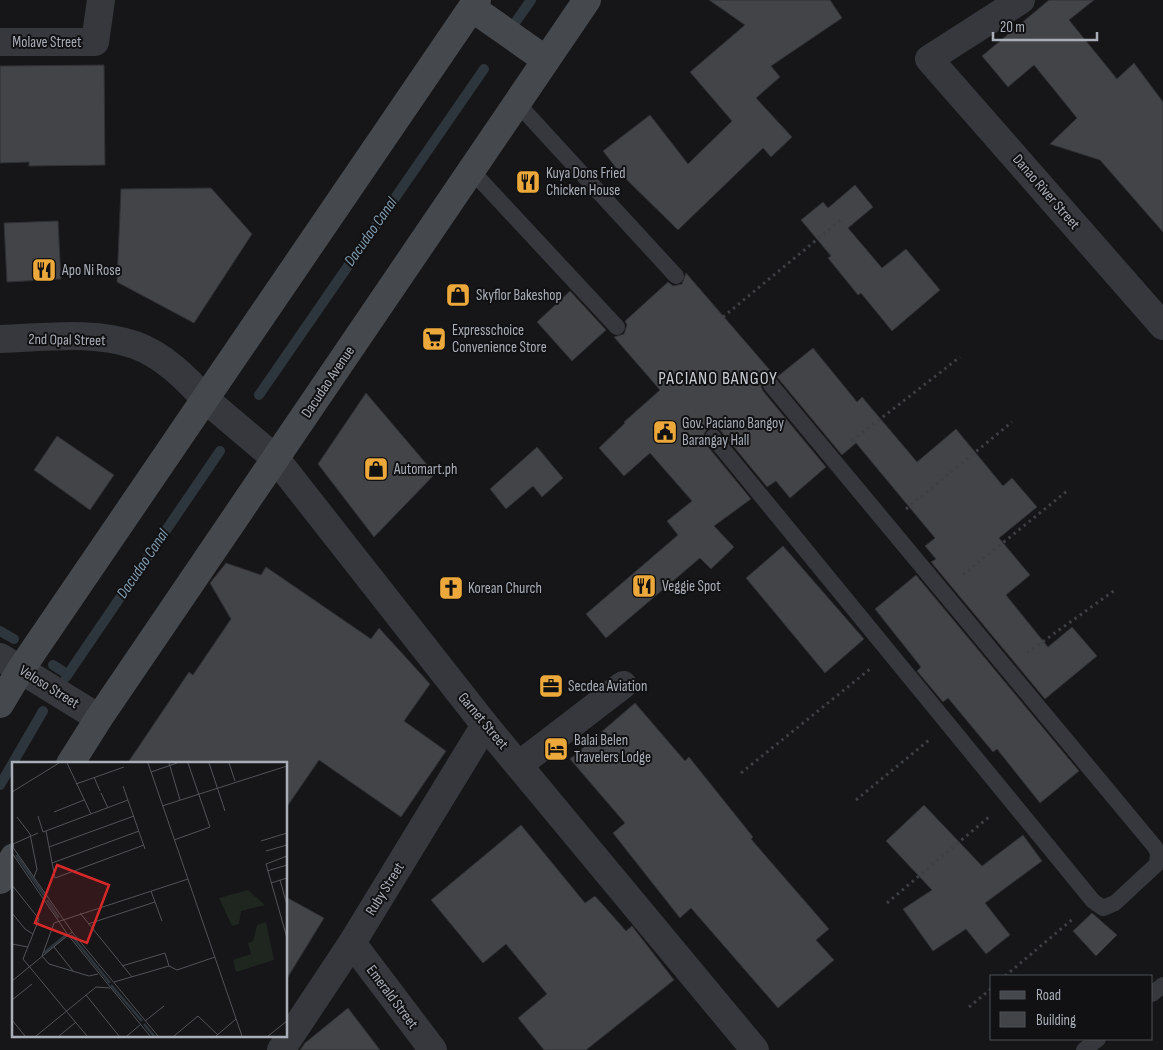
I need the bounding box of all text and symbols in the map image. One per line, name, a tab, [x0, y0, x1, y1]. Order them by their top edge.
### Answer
scale bar	[993, 10, 1097, 42]
text: 20 m	[1000, 18, 1025, 37]
street label: Molave Street	[12, 33, 82, 52]
street label: Danao River Street	[1008, 150, 1084, 234]
place label: Kuya Dons Fried Chicken House	[546, 164, 625, 200]
restaurant icon: Kuya Dons Fried Chicken House	[515, 169, 541, 195]
water label: Dacudao Canal	[341, 193, 402, 270]
restaurant icon: Apo Ni Rose	[31, 257, 57, 283]
place label: Apo Ni Rose	[61, 261, 121, 280]
shop icon: Skyflor Bakeshop	[445, 282, 471, 308]
place label: Skyflor Bakeshop	[476, 286, 562, 305]
place label: Expresschoice Convenience Store	[452, 321, 547, 357]
supermarket icon: Expresschoice Convenience Store	[421, 326, 447, 352]
street label: 2nd Opal Street	[28, 330, 106, 350]
street label: Dacudao Avenue	[297, 342, 359, 422]
district label: PACIANO BANGOY	[658, 368, 778, 389]
place label: Gov. Paciano Bangoy Barangay Hall	[682, 414, 784, 450]
public building icon: Gov. Paciano Bangoy Barangay Hall	[652, 419, 678, 445]
shop icon: Automart.ph	[363, 456, 389, 482]
place label: Automart.ph	[393, 460, 457, 479]
water label: Dacudao Canal	[113, 525, 174, 602]
restaurant icon: Veggie Spot	[631, 573, 657, 599]
church icon: Korean Church	[438, 575, 464, 601]
place label: Veggie Spot	[662, 577, 721, 596]
place label: Korean Church	[468, 579, 542, 598]
street label: Veloso Street	[16, 661, 83, 713]
office icon: Secdea Aviation	[538, 673, 564, 699]
place label: Secdea Aviation	[568, 677, 647, 696]
street label: Garnet Street	[454, 689, 513, 754]
place label: Balai Belen Travelers Lodge	[574, 731, 651, 767]
hotel icon: Balai Belen Travelers Lodge	[543, 736, 569, 762]
inset map	[12, 762, 288, 1038]
street label: Ruby Street	[361, 859, 409, 919]
street label: Emerald Street	[362, 961, 422, 1033]
legend	[990, 975, 1153, 1040]
text: Road	[1036, 986, 1061, 1005]
text: Building	[1036, 1011, 1076, 1030]

